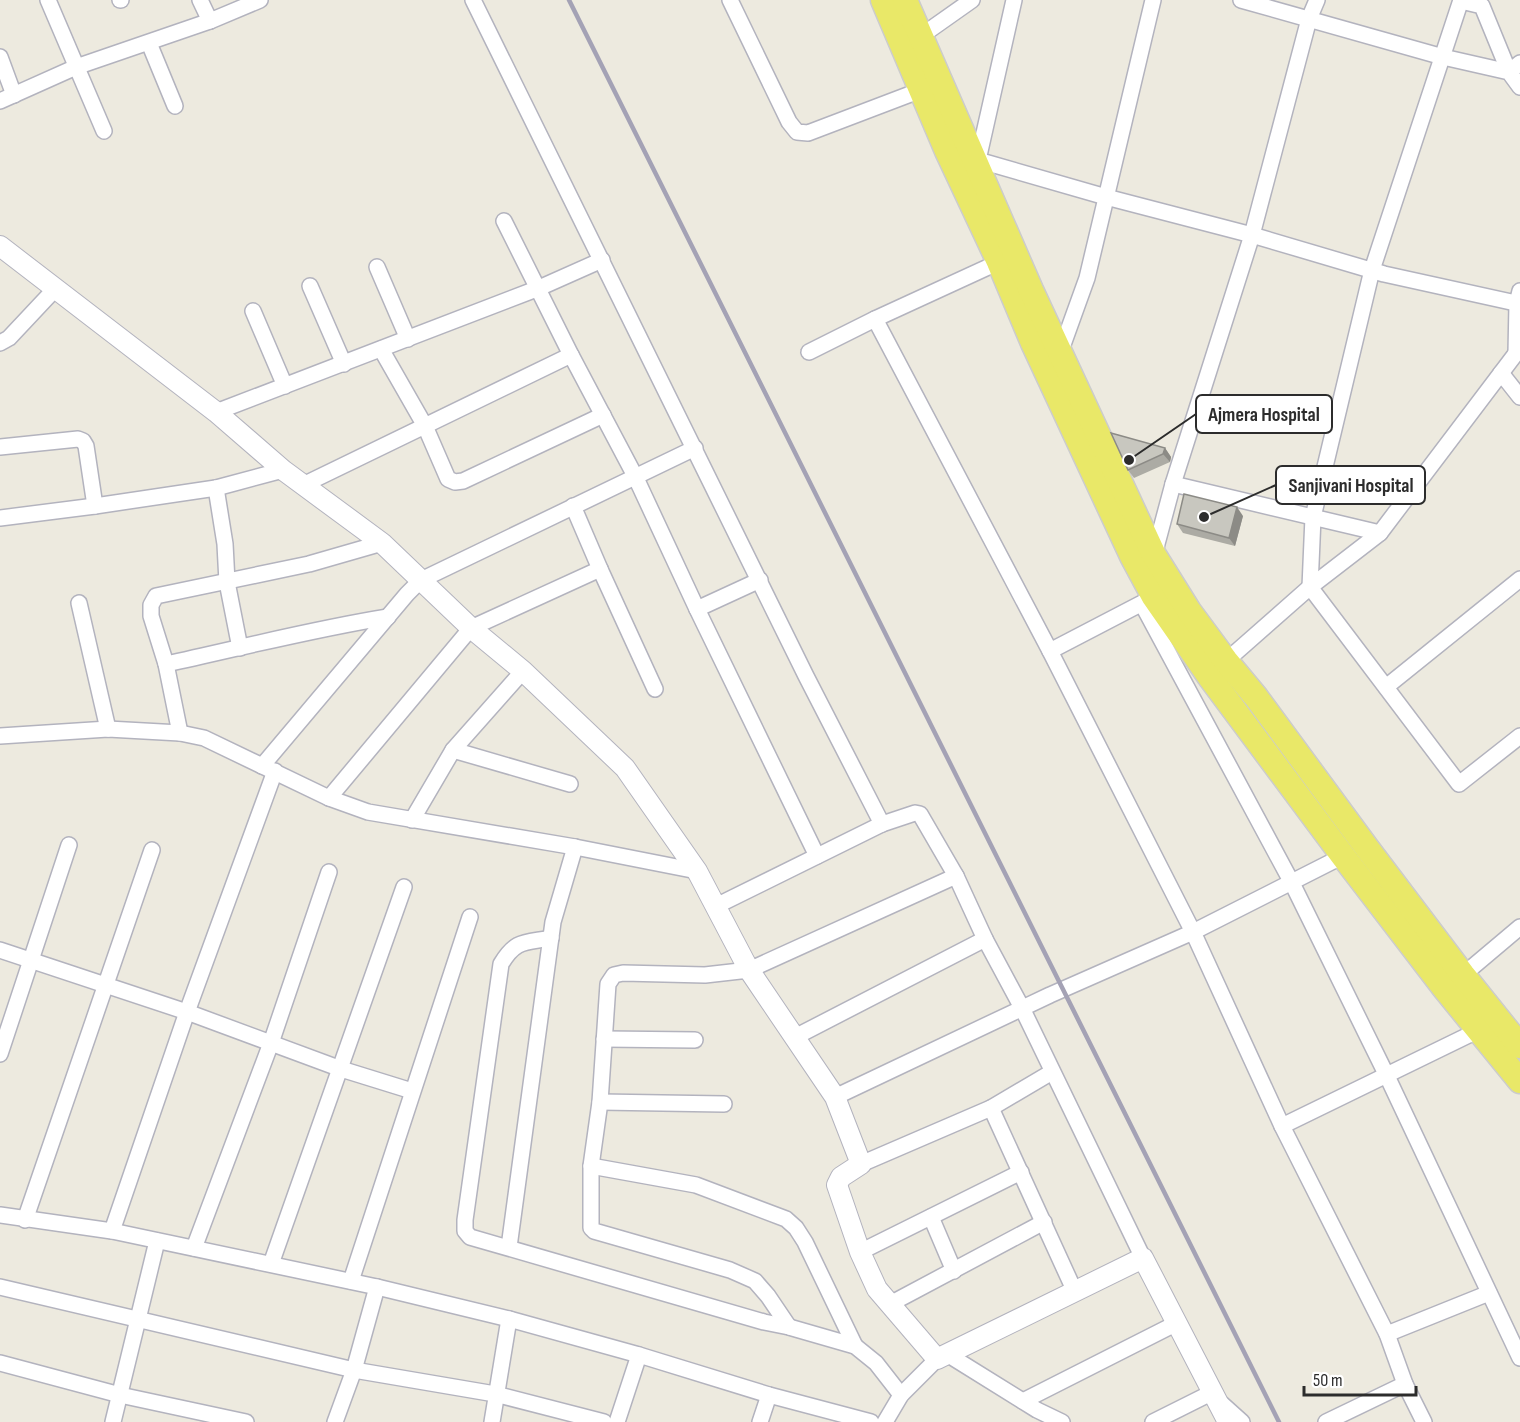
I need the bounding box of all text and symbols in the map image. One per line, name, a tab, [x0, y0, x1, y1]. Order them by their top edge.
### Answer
callout: Ajmera Hospital	[1196, 395, 1332, 433]
text: Ajmera Hospital	[1207, 403, 1320, 427]
callout: Sanjivani Hospital	[1276, 466, 1425, 504]
text: Sanjivani Hospital	[1288, 474, 1414, 498]
scale bar	[1304, 1359, 1416, 1397]
text: 50 m	[1313, 1370, 1343, 1391]

